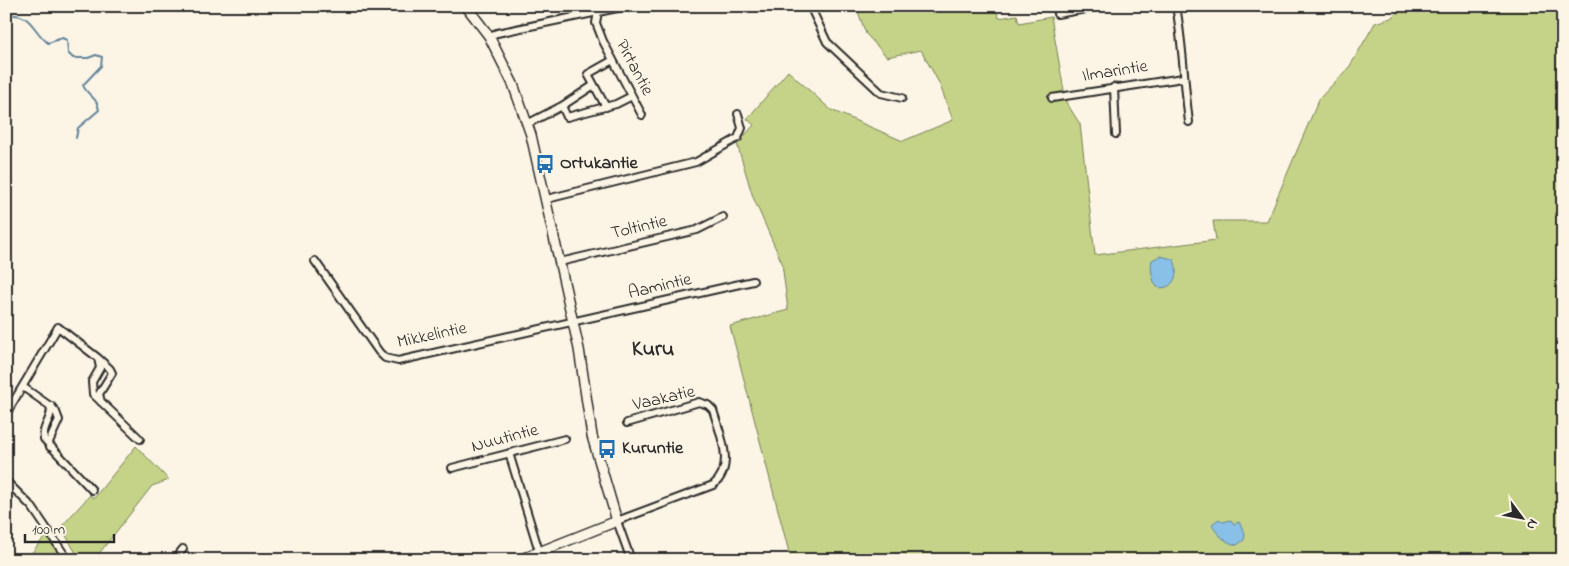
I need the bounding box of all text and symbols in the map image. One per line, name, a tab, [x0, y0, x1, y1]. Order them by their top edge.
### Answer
street label: Pirtantie	[608, 35, 660, 101]
street label: Ilmarintie	[1080, 54, 1151, 90]
place label: Ortukantie	[560, 151, 638, 177]
bus stop icon: Ortukantie	[534, 153, 556, 175]
street label: Toltintie	[608, 209, 671, 247]
street label: Aamintie	[626, 267, 695, 307]
street label: Mikkelintie	[395, 316, 470, 356]
district label: Kuru	[632, 334, 675, 366]
street label: Vaakatie	[629, 379, 698, 419]
street label: Nuutintie	[469, 417, 542, 460]
place label: Kuruntie	[622, 436, 684, 462]
bus stop icon: Kuruntie	[596, 438, 618, 460]
north arrow	[1496, 494, 1546, 544]
scale bar	[25, 511, 114, 543]
text: N	[1520, 515, 1543, 534]
text: 100 m	[32, 519, 65, 541]

